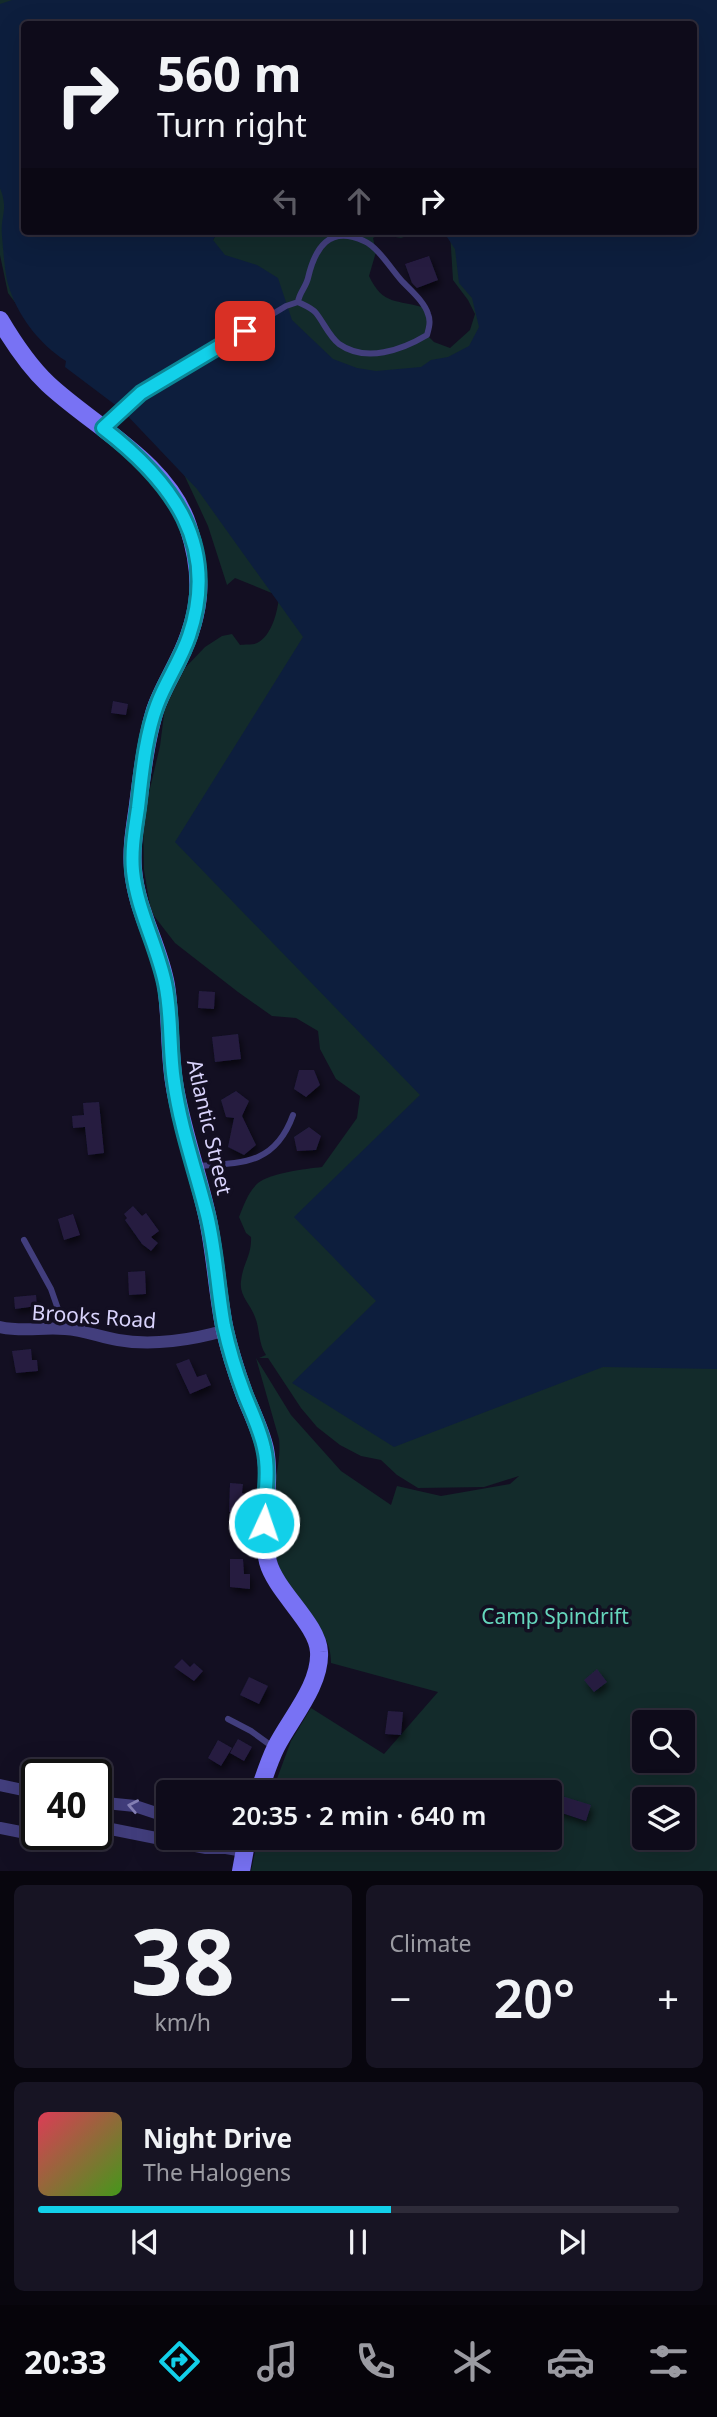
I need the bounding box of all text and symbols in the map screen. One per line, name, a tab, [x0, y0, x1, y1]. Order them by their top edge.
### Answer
text: 560 m	[157, 40, 302, 106]
icon: right	[42, 49, 133, 140]
text: Turn right	[157, 103, 307, 146]
icon: left	[267, 182, 305, 220]
icon: ahead	[340, 182, 378, 220]
icon: right	[413, 182, 451, 220]
pin	[215, 301, 275, 361]
icon: arrive	[226, 312, 264, 350]
street label: Atlantic Street	[181, 1056, 239, 1198]
street label: Brooks Road	[31, 1298, 157, 1334]
position arrow	[227, 1486, 301, 1560]
park label: Camp Spindrift	[481, 1602, 629, 1630]
map controls	[632, 1710, 695, 1850]
button: search	[632, 1710, 695, 1773]
speed limit sign: 40	[21, 1759, 112, 1850]
button: layers	[632, 1787, 695, 1850]
text: 20:35 · 2 min · 640 m	[232, 1797, 486, 1833]
one-way arrow	[127, 1799, 139, 1814]
text: 38	[131, 1898, 235, 2022]
text: Climate	[390, 1927, 472, 1959]
text: 20°	[493, 1962, 575, 2033]
text: −	[390, 1972, 411, 2024]
text: +	[657, 1972, 679, 2024]
text: km/h	[154, 2006, 211, 2038]
text: Night Drive	[143, 2120, 292, 2156]
text: The Halogens	[143, 2156, 291, 2188]
icon: previous	[126, 2223, 164, 2261]
icon: pause	[339, 2223, 377, 2261]
icon: next	[553, 2223, 591, 2261]
icon: directions	[155, 2337, 204, 2386]
icon: music	[253, 2337, 302, 2386]
icon: phone	[351, 2337, 400, 2386]
icon: climate	[448, 2337, 497, 2386]
icon: car	[546, 2337, 595, 2386]
icon: filters	[644, 2337, 693, 2386]
text: 20:33	[24, 2340, 107, 2383]

